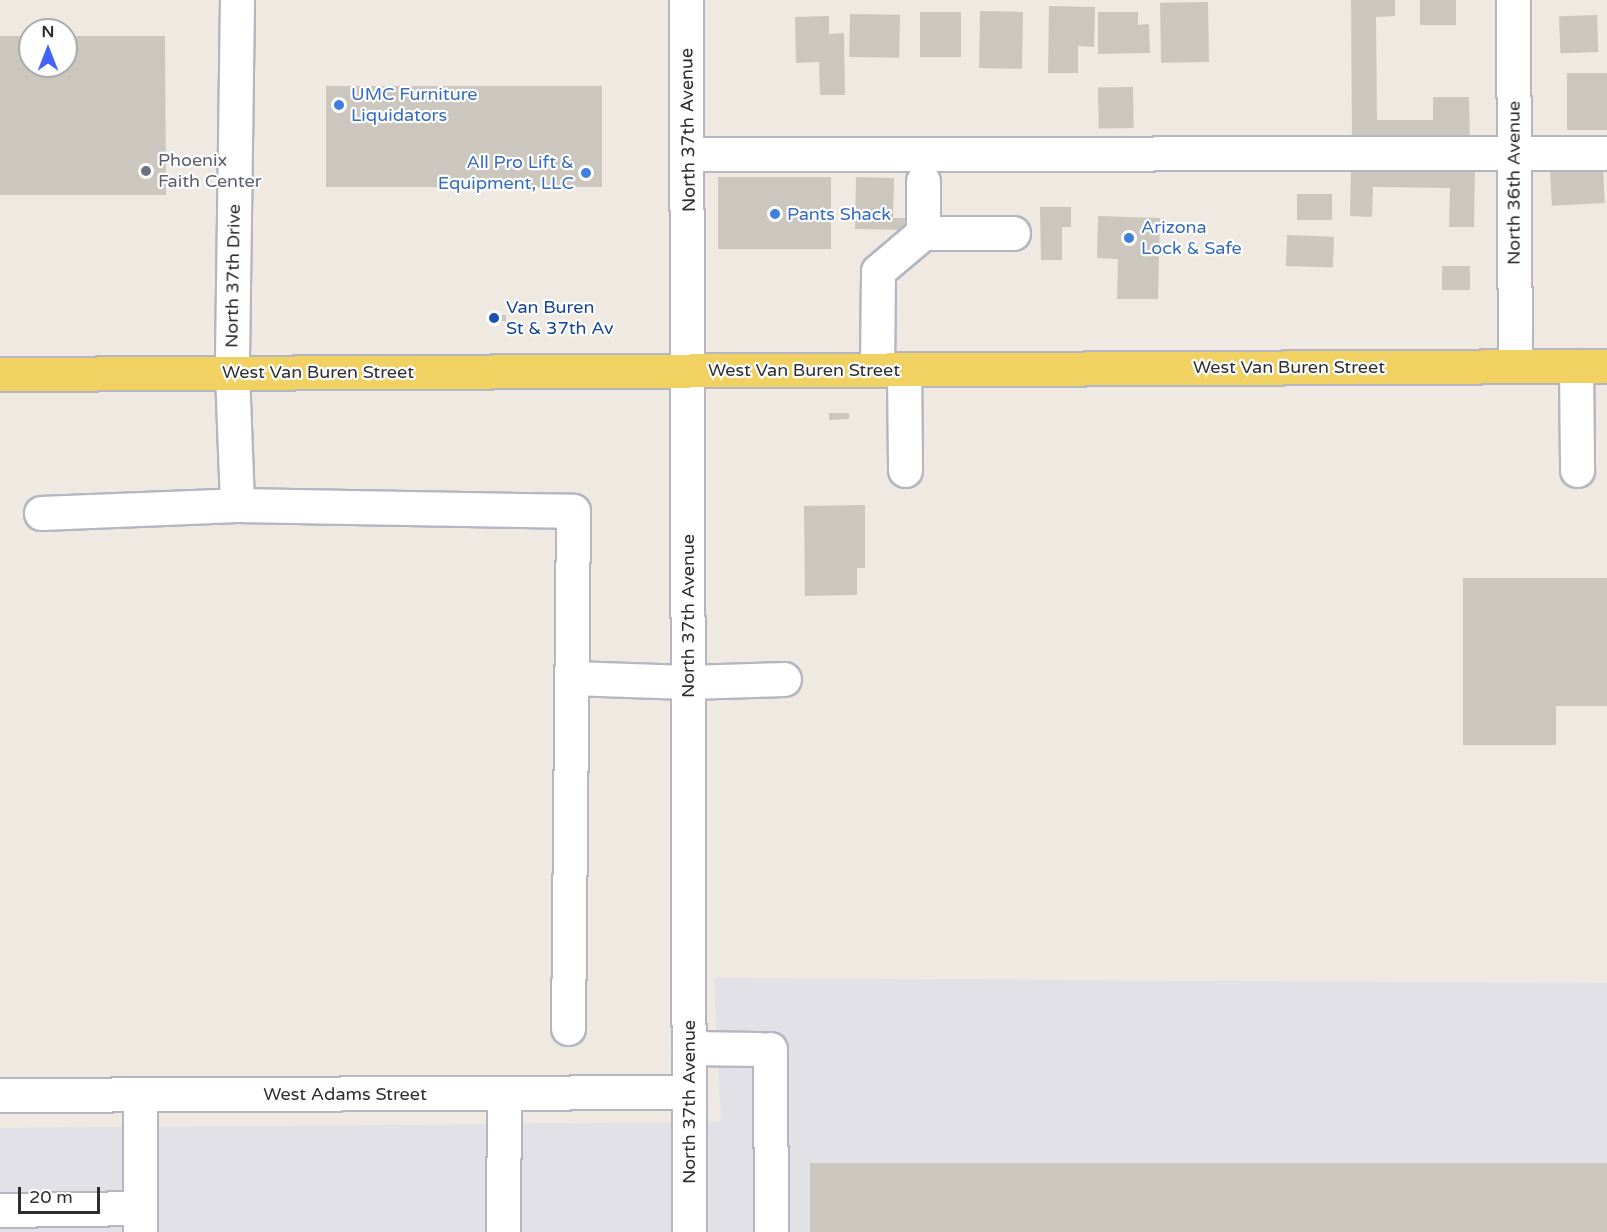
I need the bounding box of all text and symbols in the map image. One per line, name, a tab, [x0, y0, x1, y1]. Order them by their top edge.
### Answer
north arrow	[18, 18, 78, 78]
text: N	[42, 22, 54, 42]
street label: North 37th Avenue	[676, 48, 700, 212]
place label: UMC Furniture Liquidators	[351, 84, 477, 127]
marker: UMC Furniture Liquidators	[332, 98, 346, 112]
street label: North 36th Avenue	[1503, 101, 1525, 265]
place label: Phoenix Faith Center	[158, 150, 262, 192]
place label: All Pro Lift & Equipment, LLC	[438, 152, 574, 195]
marker: Phoenix Faith Center	[139, 164, 153, 178]
marker: All Pro Lift & Equipment, LLC	[579, 166, 593, 180]
place label: Pants Shack	[787, 203, 891, 225]
street label: North 37th Drive	[221, 204, 245, 348]
marker: Pants Shack	[768, 207, 782, 221]
place label: Arizona Lock & Safe	[1141, 217, 1242, 260]
marker: Arizona Lock & Safe	[1122, 231, 1136, 245]
place label: Van Buren St & 37th Av	[506, 297, 614, 340]
marker: Van Buren St & 37th Av	[487, 311, 501, 325]
street label: West Van Buren Street	[1193, 356, 1385, 378]
street label: West Van Buren Street	[708, 359, 900, 381]
street label: West Van Buren Street	[222, 361, 414, 383]
street label: North 37th Avenue	[677, 534, 699, 698]
street label: North 37th Avenue	[678, 1020, 700, 1184]
street label: West Adams Street	[263, 1083, 427, 1105]
scale bar	[21, 1175, 104, 1213]
text: 20 m	[29, 1186, 73, 1208]

